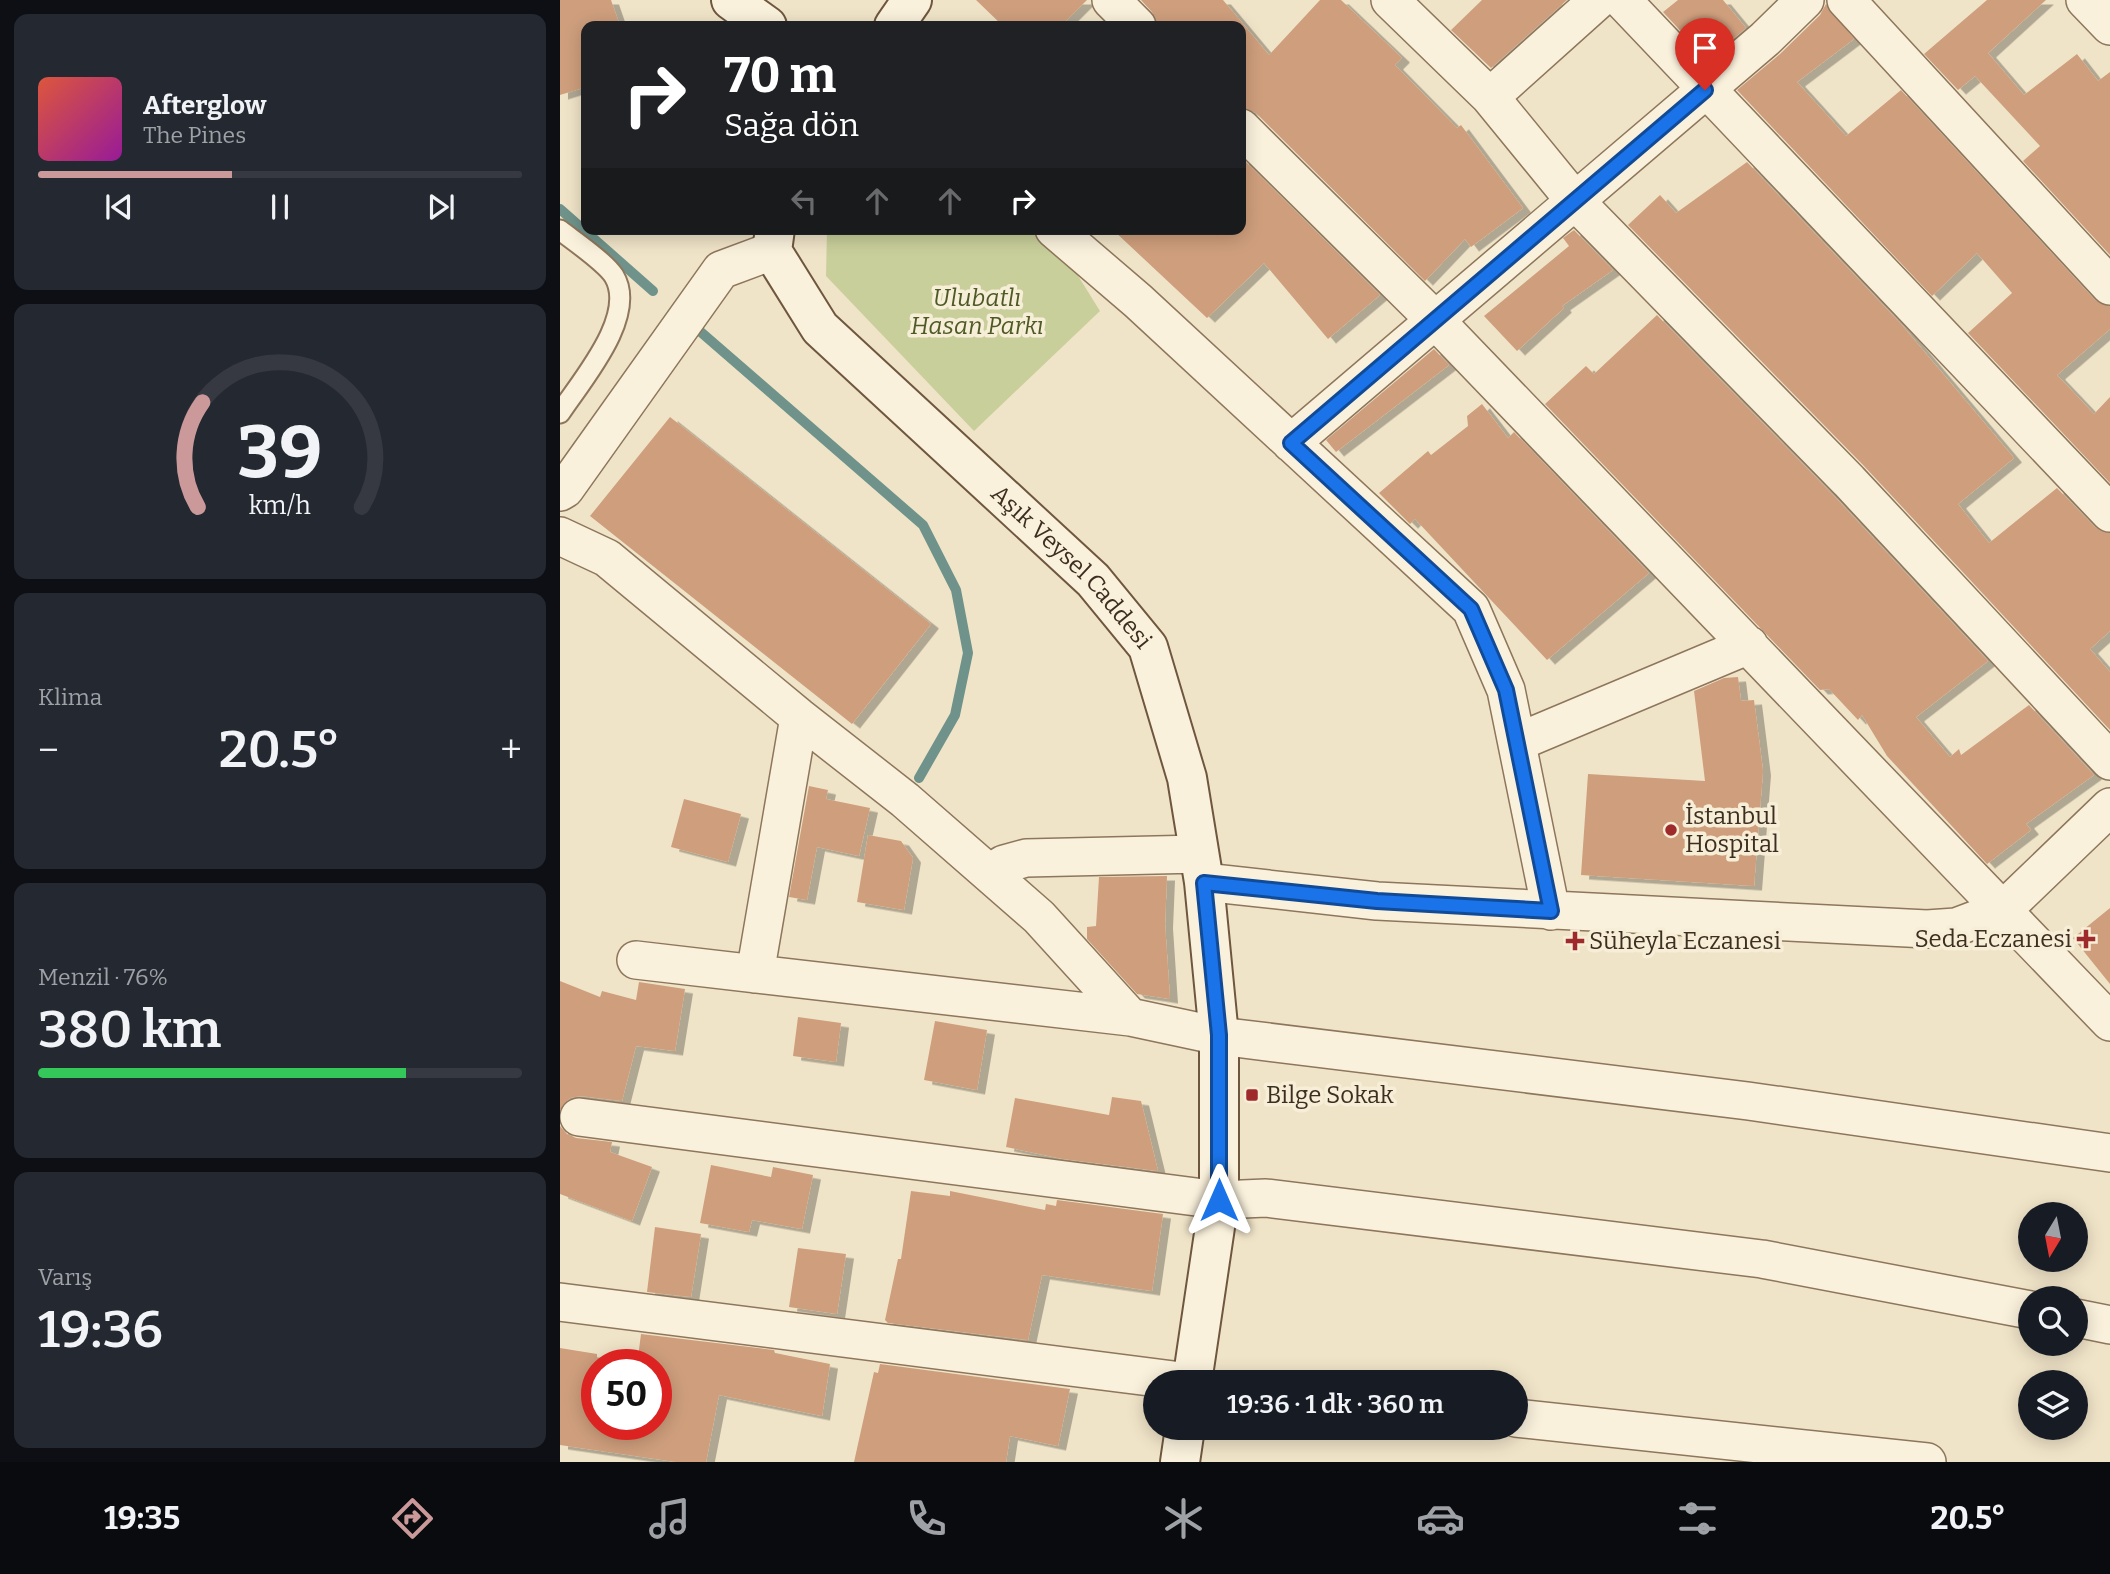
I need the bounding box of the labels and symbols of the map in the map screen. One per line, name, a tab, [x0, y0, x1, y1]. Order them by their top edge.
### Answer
pin	[1675, 18, 1735, 90]
park label: Ulubatlı Hasan Parkı	[911, 284, 1044, 340]
street label: Aşık Veysel Caddesi	[985, 479, 1158, 654]
place label: İstanbul Hospital	[1685, 802, 1779, 858]
marker: İstanbul Hospital	[1663, 822, 1679, 838]
place label: Seda Eczanesi	[1914, 925, 2072, 953]
place label: Süheyla Eczanesi	[1589, 927, 1781, 955]
marker: Seda Eczanesi	[2078, 931, 2094, 947]
marker: Süheyla Eczanesi	[1567, 933, 1583, 949]
place label: Bilge Sokak	[1266, 1081, 1394, 1109]
marker: Bilge Sokak	[1244, 1087, 1260, 1103]
position arrow	[1182, 1163, 1256, 1237]
north arrow	[2018, 1202, 2088, 1272]
speed limit sign: 50	[581, 1349, 672, 1440]

